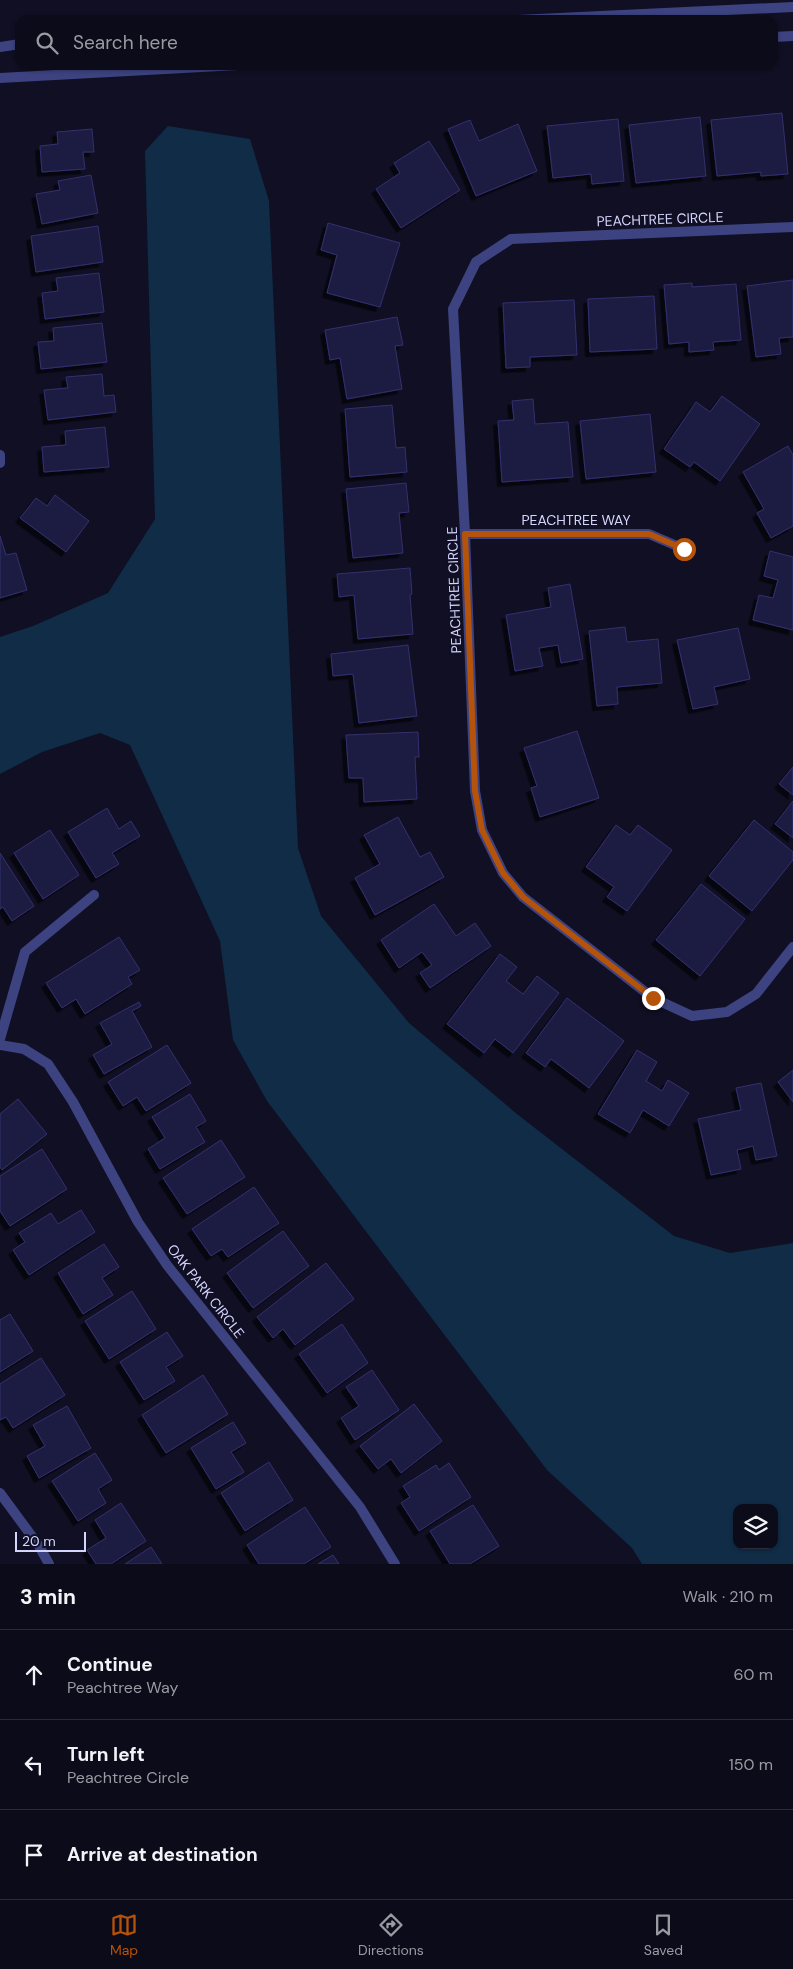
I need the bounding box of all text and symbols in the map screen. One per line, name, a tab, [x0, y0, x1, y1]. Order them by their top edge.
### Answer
search box	[15, 15, 778, 70]
icon: search	[33, 29, 61, 57]
text: Search here	[73, 30, 178, 55]
street label: PEACHTREE CIRCLE	[596, 208, 724, 230]
street label: PEACHTREE WAY	[521, 511, 631, 529]
street label: PEACHTREE CIRCLE	[443, 526, 465, 654]
route start	[673, 538, 696, 561]
route end	[642, 987, 665, 1010]
street label: OAK PARK CIRCLE	[164, 1240, 248, 1342]
map controls	[733, 1504, 778, 1549]
button: layers	[733, 1504, 778, 1549]
scale bar	[15, 1529, 86, 1552]
text: 20 m	[22, 1532, 56, 1550]
text: 3 min	[20, 1583, 76, 1611]
text: Walk · 210 m	[683, 1586, 773, 1607]
text: Continue	[67, 1652, 153, 1677]
icon: ahead	[20, 1661, 48, 1689]
text: 60 m	[733, 1664, 773, 1685]
text: Peachtree Way	[67, 1677, 178, 1698]
text: Turn left	[67, 1742, 145, 1767]
icon: left	[20, 1751, 48, 1779]
text: 150 m	[729, 1754, 773, 1775]
text: Peachtree Circle	[67, 1767, 189, 1788]
icon: arrive	[20, 1841, 48, 1869]
text: Arrive at destination	[67, 1842, 258, 1867]
tab: Map	[110, 1911, 138, 1959]
tab: Directions	[358, 1911, 424, 1959]
tab: Saved	[644, 1911, 683, 1959]

